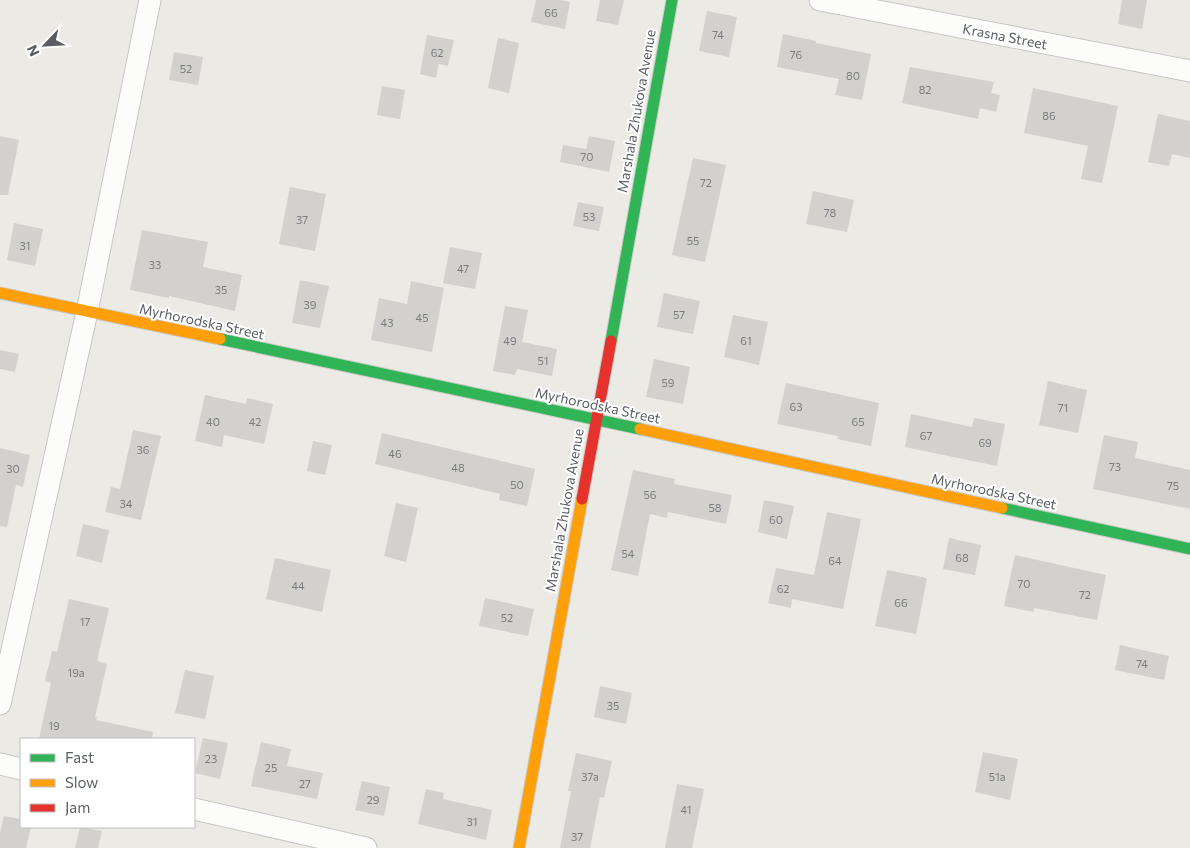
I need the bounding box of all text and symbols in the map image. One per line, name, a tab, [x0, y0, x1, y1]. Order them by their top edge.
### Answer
house number: 66	[544, 6, 558, 19]
street label: Krasna Street	[961, 19, 1049, 53]
north arrow	[20, 20, 70, 70]
street label: Marshala Zhukova Avenue	[613, 28, 659, 194]
house number: 74	[712, 28, 724, 41]
text: N	[23, 42, 43, 59]
house number: 62	[431, 46, 443, 59]
house number: 76	[790, 48, 803, 61]
house number: 52	[180, 62, 192, 75]
house number: 80	[846, 69, 860, 82]
house number: 82	[919, 83, 931, 96]
house number: 86	[1042, 109, 1056, 122]
house number: 70	[581, 150, 593, 163]
house number: 72	[700, 176, 712, 189]
house number: 78	[824, 206, 837, 219]
house number: 53	[583, 210, 595, 223]
house number: 37	[296, 213, 308, 226]
house number: 55	[687, 234, 699, 247]
house number: 31	[20, 239, 30, 252]
house number: 33	[149, 258, 161, 271]
house number: 47	[457, 262, 469, 275]
house number: 35	[215, 283, 227, 296]
house number: 39	[304, 298, 317, 311]
street label: Myrhorodska Street	[138, 299, 266, 343]
house number: 57	[673, 308, 685, 321]
house number: 45	[416, 311, 428, 324]
house number: 43	[381, 316, 393, 329]
house number: 49	[503, 334, 517, 347]
house number: 61	[740, 334, 752, 347]
house number: 51	[537, 354, 549, 367]
house number: 59	[662, 376, 675, 389]
street label: Myrhorodska Street	[534, 383, 662, 427]
house number: 63	[790, 400, 802, 413]
house number: 71	[1058, 401, 1068, 414]
house number: 40	[206, 415, 220, 428]
house number: 42	[249, 415, 261, 428]
house number: 65	[852, 415, 865, 428]
street label: Marshala Zhukova Avenue	[541, 427, 587, 593]
house number: 67	[920, 429, 932, 442]
house number: 69	[978, 436, 992, 449]
house number: 36	[137, 443, 150, 456]
house number: 46	[388, 447, 402, 460]
house number: 73	[1109, 460, 1121, 473]
house number: 48	[451, 461, 465, 474]
house number: 30	[6, 462, 20, 475]
street label: Myrhorodska Street	[930, 469, 1058, 513]
house number: 50	[510, 478, 524, 491]
house number: 75	[1167, 479, 1179, 492]
house number: 56	[644, 488, 657, 501]
house number: 34	[120, 497, 133, 510]
house number: 58	[709, 501, 722, 514]
house number: 60	[769, 513, 783, 526]
house number: 54	[622, 547, 635, 560]
house number: 68	[955, 551, 969, 564]
house number: 64	[828, 554, 842, 567]
house number: 70	[1018, 577, 1030, 590]
house number: 44	[291, 579, 305, 592]
house number: 62	[777, 582, 789, 595]
house number: 72	[1079, 588, 1091, 601]
house number: 66	[894, 596, 908, 609]
house number: 52	[501, 611, 513, 624]
house number: 17	[80, 615, 90, 628]
house number: 74	[1136, 657, 1148, 670]
house number: 19а	[67, 666, 85, 679]
house number: 35	[607, 699, 619, 712]
house number: 19	[48, 719, 60, 732]
legend	[20, 738, 195, 828]
text: Fast	[65, 748, 94, 766]
house number: 23	[205, 752, 217, 765]
house number: 25	[265, 761, 277, 774]
house number: 37а	[581, 770, 599, 783]
house number: 51а	[989, 770, 1005, 783]
text: Slow	[65, 773, 98, 791]
house number: 27	[299, 777, 311, 790]
house number: 29	[367, 793, 380, 806]
text: Jam	[65, 798, 90, 816]
house number: 41	[681, 803, 691, 816]
house number: 31	[467, 815, 477, 828]
house number: 37	[571, 830, 583, 843]

